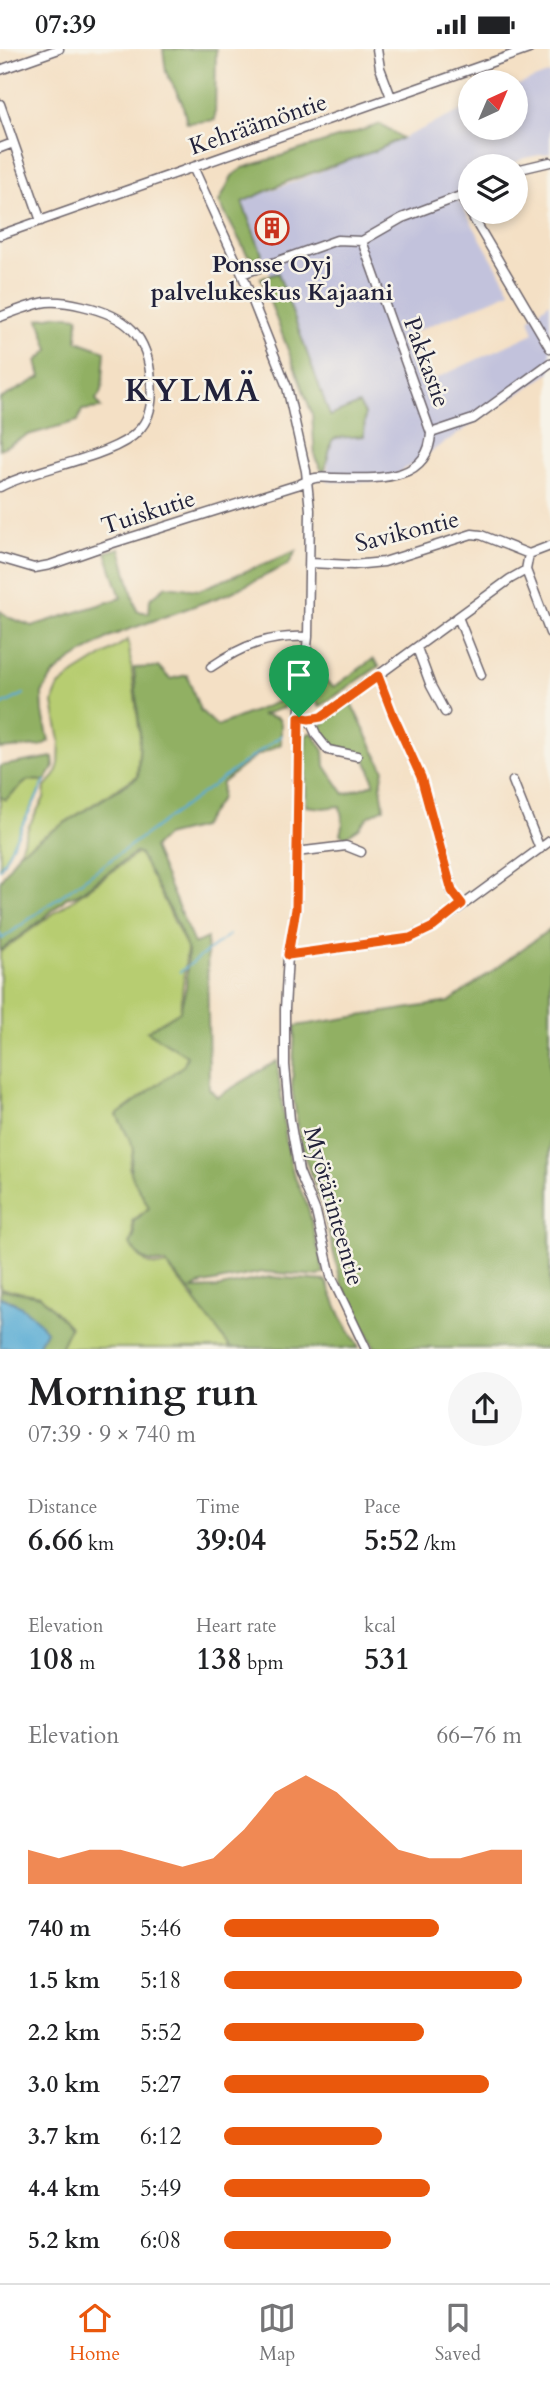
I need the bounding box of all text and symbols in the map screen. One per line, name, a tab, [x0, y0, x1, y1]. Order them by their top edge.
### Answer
text: 07:39	[35, 7, 96, 42]
north arrow	[458, 70, 528, 140]
map controls	[458, 70, 528, 224]
street label: Kehräämöntie	[185, 85, 332, 164]
button: layers	[458, 154, 528, 224]
building icon: Ponsse Oyj palvelukeskus Kajaani	[253, 209, 291, 247]
place label: Ponsse Oyj palvelukeskus Kajaani	[151, 248, 394, 309]
street label: Pakkastie	[395, 312, 458, 412]
district label: KYLMÄ	[125, 369, 261, 413]
street label: Tuiskutie	[97, 482, 199, 543]
street label: Savikontie	[352, 503, 463, 560]
pin	[269, 645, 329, 717]
icon: arrive	[280, 656, 318, 694]
street label: Myötärinteentie	[295, 1123, 372, 1289]
text: Morning run	[28, 1367, 258, 1419]
button: share	[448, 1372, 522, 1446]
text: 07:39 · 9 × 740 m	[28, 1419, 196, 1450]
text: Distance	[28, 1494, 97, 1520]
text: Time	[196, 1494, 240, 1520]
text: Pace	[364, 1494, 401, 1520]
text: 6.66	[28, 1520, 83, 1561]
text: 39:04	[196, 1520, 266, 1561]
text: 5:52	[364, 1520, 419, 1561]
text: km	[83, 1531, 114, 1557]
text: /km	[419, 1531, 456, 1557]
text: Elevation	[28, 1613, 103, 1639]
text: Heart rate	[196, 1613, 277, 1639]
text: kcal	[364, 1613, 396, 1639]
text: 108	[28, 1639, 74, 1680]
text: 138	[196, 1639, 242, 1680]
text: 531	[364, 1639, 410, 1680]
text: m	[74, 1650, 95, 1676]
text: bpm	[242, 1650, 284, 1676]
text: Elevation	[28, 1720, 119, 1751]
text: 66–76 m	[437, 1720, 522, 1751]
text: 740 m	[28, 1913, 91, 1944]
text: 5:46	[140, 1913, 181, 1944]
text: 1.5 km	[28, 1965, 100, 1996]
text: 5:18	[140, 1965, 181, 1996]
text: 2.2 km	[28, 2017, 100, 2048]
text: 5:52	[140, 2017, 181, 2048]
text: 3.0 km	[28, 2069, 100, 2100]
text: 5:27	[140, 2069, 181, 2100]
text: 3.7 km	[28, 2121, 100, 2152]
text: 6:12	[140, 2121, 181, 2152]
text: 4.4 km	[28, 2173, 100, 2204]
text: 5:49	[140, 2173, 181, 2204]
text: 5.2 km	[28, 2225, 100, 2256]
text: 6:08	[140, 2225, 181, 2256]
tab: Home	[69, 2299, 120, 2367]
tab: Map	[258, 2299, 296, 2367]
tab: Saved	[435, 2299, 481, 2367]

